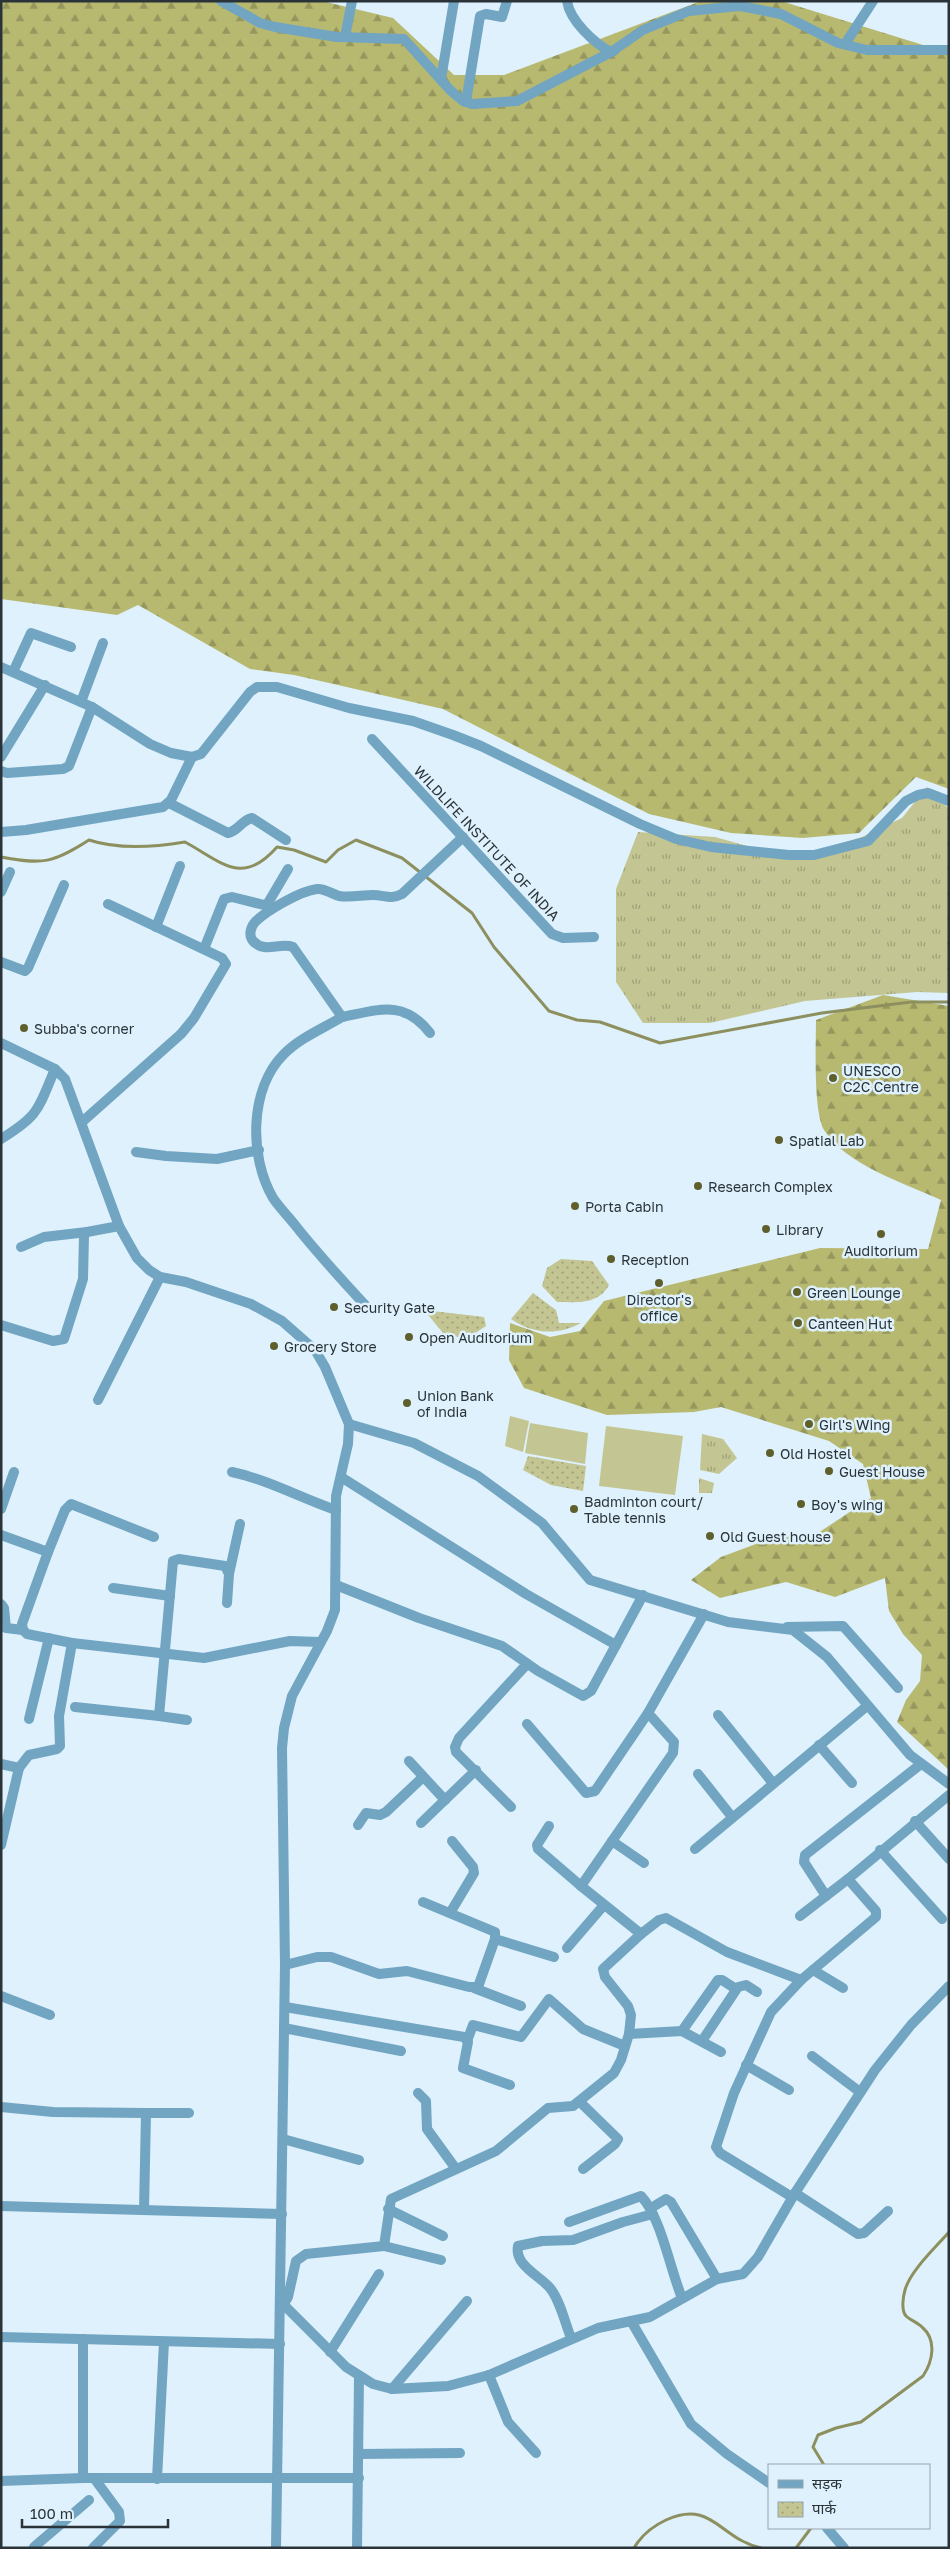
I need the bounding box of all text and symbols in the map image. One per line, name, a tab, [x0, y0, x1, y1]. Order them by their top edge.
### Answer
street label: WILDLIFE INSTITUTE OF INDIA	[411, 762, 564, 924]
place label: Subba's corner	[34, 1020, 135, 1037]
marker: Subba's corner	[18, 1022, 30, 1034]
place label: UNESCO C2C Centre	[843, 1062, 919, 1095]
marker: UNESCO C2C Centre	[827, 1072, 839, 1084]
place label: Spatial Lab	[789, 1132, 864, 1149]
marker: Spatial Lab	[773, 1134, 785, 1146]
place label: Research Complex	[708, 1178, 833, 1195]
marker: Research Complex	[692, 1180, 704, 1192]
place label: Porta Cabin	[585, 1198, 664, 1215]
marker: Porta Cabin	[569, 1200, 581, 1212]
place label: Library	[776, 1221, 823, 1238]
marker: Library	[760, 1223, 772, 1235]
marker: Auditorium	[875, 1228, 887, 1240]
place label: Auditorium	[844, 1242, 918, 1259]
place label: Reception	[621, 1251, 689, 1268]
marker: Reception	[605, 1253, 617, 1265]
marker: Director's office	[653, 1277, 665, 1289]
place label: Green Lounge	[807, 1284, 901, 1301]
marker: Green Lounge	[791, 1286, 803, 1298]
place label: Director's office	[626, 1291, 692, 1324]
place label: Security Gate	[344, 1299, 435, 1316]
marker: Security Gate	[328, 1301, 340, 1313]
place label: Canteen Hut	[808, 1315, 893, 1332]
marker: Canteen Hut	[792, 1317, 804, 1329]
place label: Open Auditorium	[419, 1329, 532, 1346]
marker: Open Auditorium	[403, 1331, 415, 1343]
place label: Grocery Store	[284, 1338, 377, 1355]
marker: Grocery Store	[268, 1340, 280, 1352]
place label: Union Bank of India	[417, 1387, 494, 1420]
marker: Union Bank of India	[401, 1397, 413, 1409]
place label: Girl's Wing	[819, 1416, 890, 1433]
marker: Girl's Wing	[803, 1418, 815, 1430]
place label: Old Hostel	[780, 1445, 851, 1462]
marker: Old Hostel	[764, 1447, 776, 1459]
place label: Guest House	[839, 1463, 925, 1480]
marker: Guest House	[823, 1465, 835, 1477]
place label: Badminton court/ Table tennis	[584, 1493, 703, 1526]
place label: Boy's wing	[811, 1496, 883, 1513]
marker: Boy's wing	[795, 1498, 807, 1510]
marker: Badminton court/ Table tennis	[568, 1503, 580, 1515]
place label: Old Guest house	[720, 1528, 831, 1545]
marker: Old Guest house	[704, 1530, 716, 1542]
legend	[768, 2464, 930, 2529]
text: सड़क	[812, 2474, 842, 2492]
scale bar	[22, 2496, 169, 2528]
text: पार्क	[812, 2499, 836, 2517]
text: 100 m	[30, 2504, 73, 2522]

